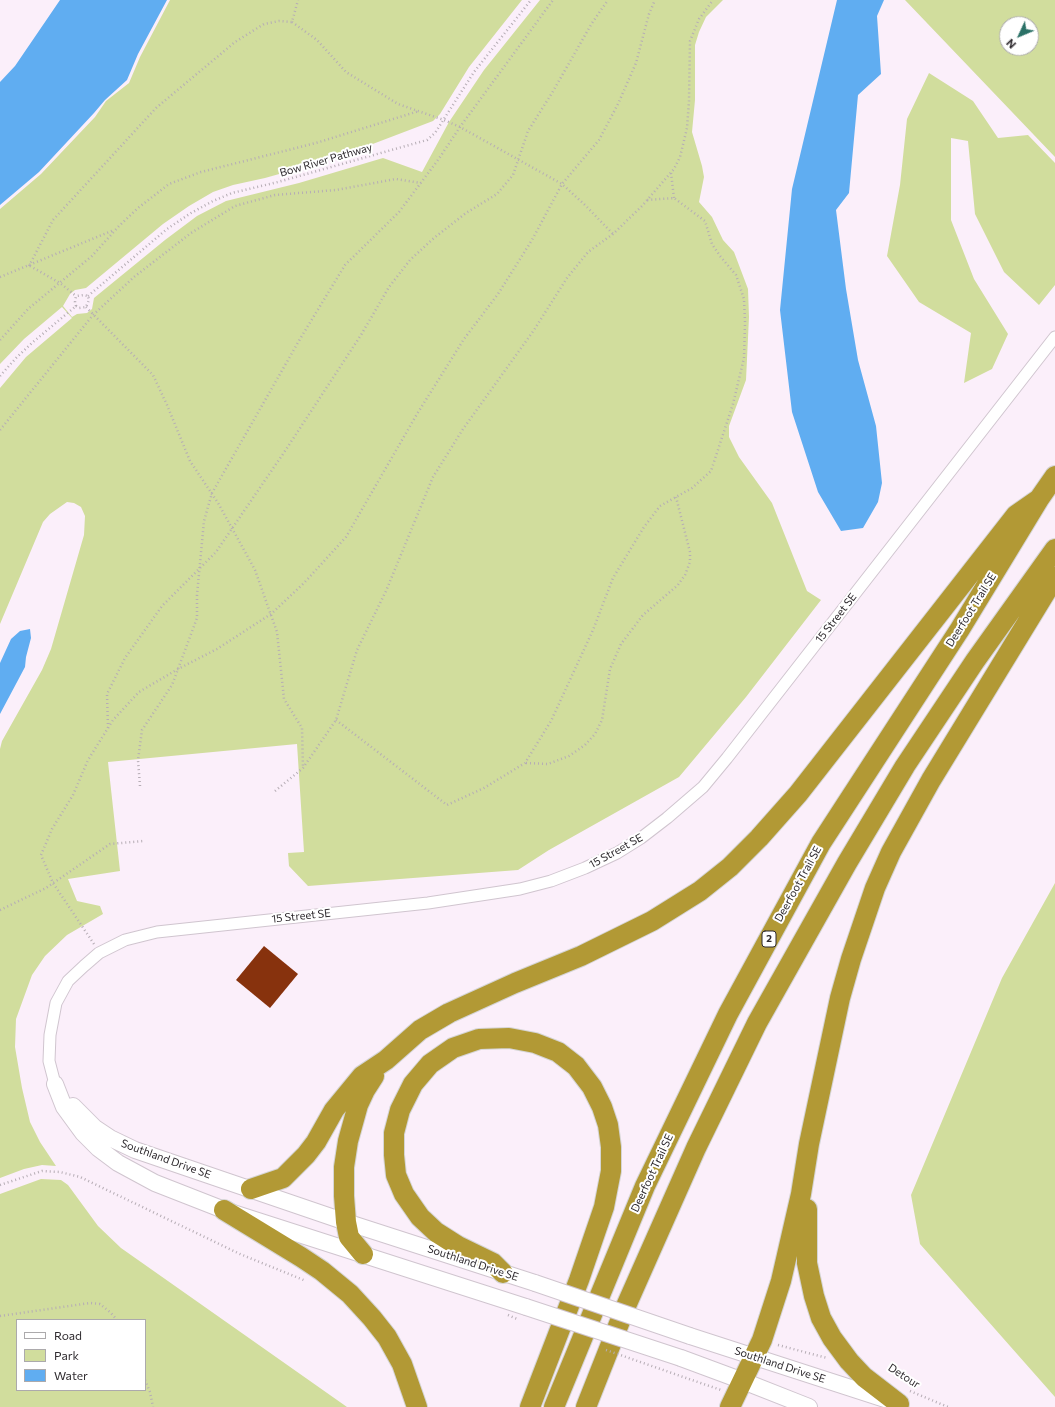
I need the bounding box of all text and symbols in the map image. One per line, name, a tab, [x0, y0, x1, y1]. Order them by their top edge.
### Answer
north arrow	[999, 16, 1039, 56]
text: N	[1003, 37, 1018, 51]
street label: Bow River Pathway	[278, 140, 374, 180]
street label: Deerfoot Trail SE	[943, 571, 999, 649]
street label: 15 Street SE	[813, 591, 859, 645]
street label: 15 Street SE	[587, 831, 645, 871]
street label: Deerfoot Trail SE	[772, 844, 824, 924]
street label: 15 Street SE	[271, 906, 331, 926]
road number: 2	[762, 931, 776, 947]
street label: Deerfoot Trail SE	[628, 1132, 676, 1214]
street label: Southland Drive SE	[119, 1137, 213, 1181]
street label: Southland Drive SE	[426, 1242, 520, 1284]
legend	[16, 1319, 146, 1391]
text: Road	[54, 1328, 82, 1342]
street label: Southland Drive SE	[733, 1344, 827, 1386]
text: Park	[54, 1348, 79, 1362]
street label: Detour	[886, 1361, 922, 1391]
text: Water	[54, 1368, 88, 1382]

